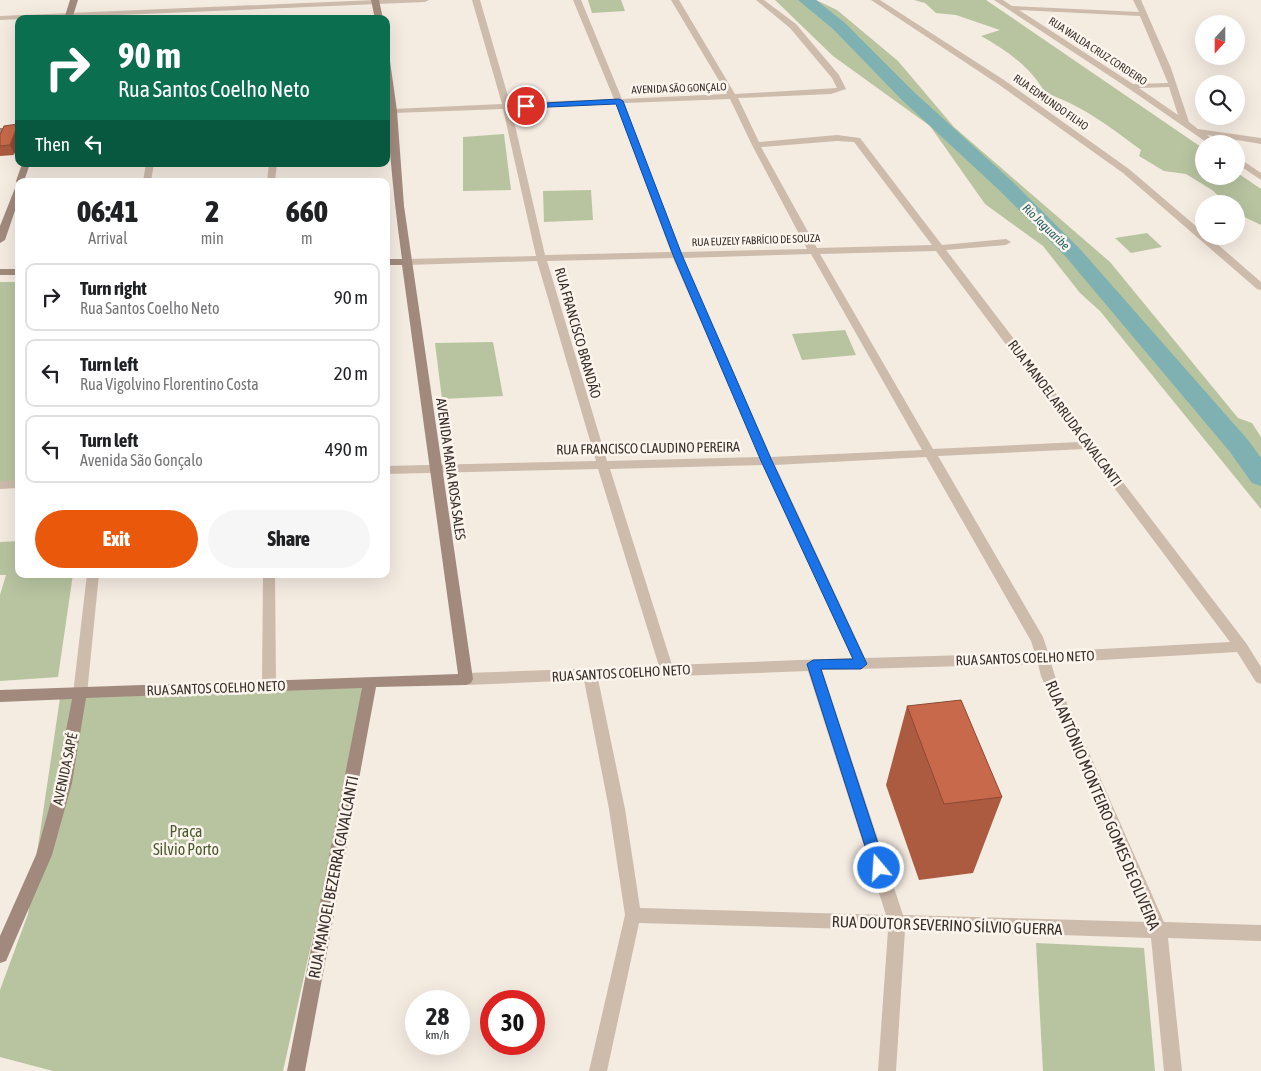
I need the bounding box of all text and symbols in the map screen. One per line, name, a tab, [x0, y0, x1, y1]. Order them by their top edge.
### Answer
street label: RUA WALDA CRUZ CORDEIRO	[1047, 15, 1149, 87]
north arrow	[1195, 15, 1245, 65]
map controls	[1195, 15, 1245, 245]
icon: right	[35, 35, 100, 100]
text: 90 m	[118, 35, 181, 75]
street label: RUA EDMUNDO FILHO	[1011, 72, 1091, 132]
button: search	[1195, 75, 1245, 125]
text: Rua Santos Coelho Neto	[118, 76, 310, 102]
street label: AVENIDA SÃO GONÇALO	[631, 80, 727, 96]
pin	[505, 85, 547, 127]
icon: arrive	[512, 92, 540, 120]
icon: left	[80, 130, 108, 158]
text: Then	[35, 133, 70, 155]
button: +	[1195, 135, 1245, 185]
text: 06:41	[77, 194, 139, 228]
text: 2	[205, 194, 219, 228]
text: 660	[286, 194, 328, 228]
button: −	[1195, 195, 1245, 245]
water label: Rio Jaguaribe	[1020, 201, 1073, 253]
text: Arrival	[88, 229, 127, 247]
text: min	[201, 229, 224, 247]
text: m	[301, 229, 313, 247]
street label: RUA EUZELY FABRÍCIO DE SOUZA	[692, 232, 821, 248]
street label: RUA FRANCISCO BRANDÃO	[552, 266, 604, 400]
text: Turn right	[80, 277, 147, 299]
icon: right	[37, 283, 65, 311]
text: 90 m	[334, 286, 368, 308]
text: Rua Santos Coelho Neto	[80, 299, 219, 317]
street label: RUA MANOEL ARRUDA CAVALCANTI	[1005, 337, 1125, 489]
text: Turn left	[80, 353, 138, 375]
icon: left	[37, 359, 65, 387]
text: 20 m	[334, 362, 368, 384]
text: Rua Vigolvino Florentino Costa	[80, 375, 259, 393]
street label: AVENIDA MARIA ROSA SALES	[433, 397, 469, 541]
text: Turn left	[80, 429, 138, 451]
icon: left	[37, 435, 65, 463]
text: 490 m	[325, 438, 368, 460]
street label: RUA FRANCISCO CLAUDINO PEREIRA	[556, 438, 740, 458]
text: Avenida São Gonçalo	[80, 451, 203, 469]
button: Exit	[35, 510, 198, 568]
button: Share	[208, 510, 370, 568]
street label: RUA SANTOS COELHO NETO	[955, 648, 1095, 668]
street label: RUA SANTOS COELHO NETO	[551, 661, 691, 685]
street label: RUA SANTOS COELHO NETO	[146, 678, 286, 698]
street label: RUA ANTÔNIO MONTEIRO GOMES DE OLIVEIRA	[1042, 678, 1164, 933]
street label: AVENIDA SAPÉ	[50, 731, 80, 807]
street label: RUA MANOEL BEZERRA CAVALCANTI	[305, 774, 361, 980]
park label: Praça Silvio Porto	[153, 822, 219, 858]
position arrow	[852, 841, 904, 893]
street label: RUA DOUTOR SEVERINO SÍLVIO GUERRA	[831, 912, 1063, 938]
speed limit sign: 30	[480, 990, 545, 1055]
text: 28	[426, 1002, 449, 1030]
text: km/h	[426, 1028, 449, 1042]

